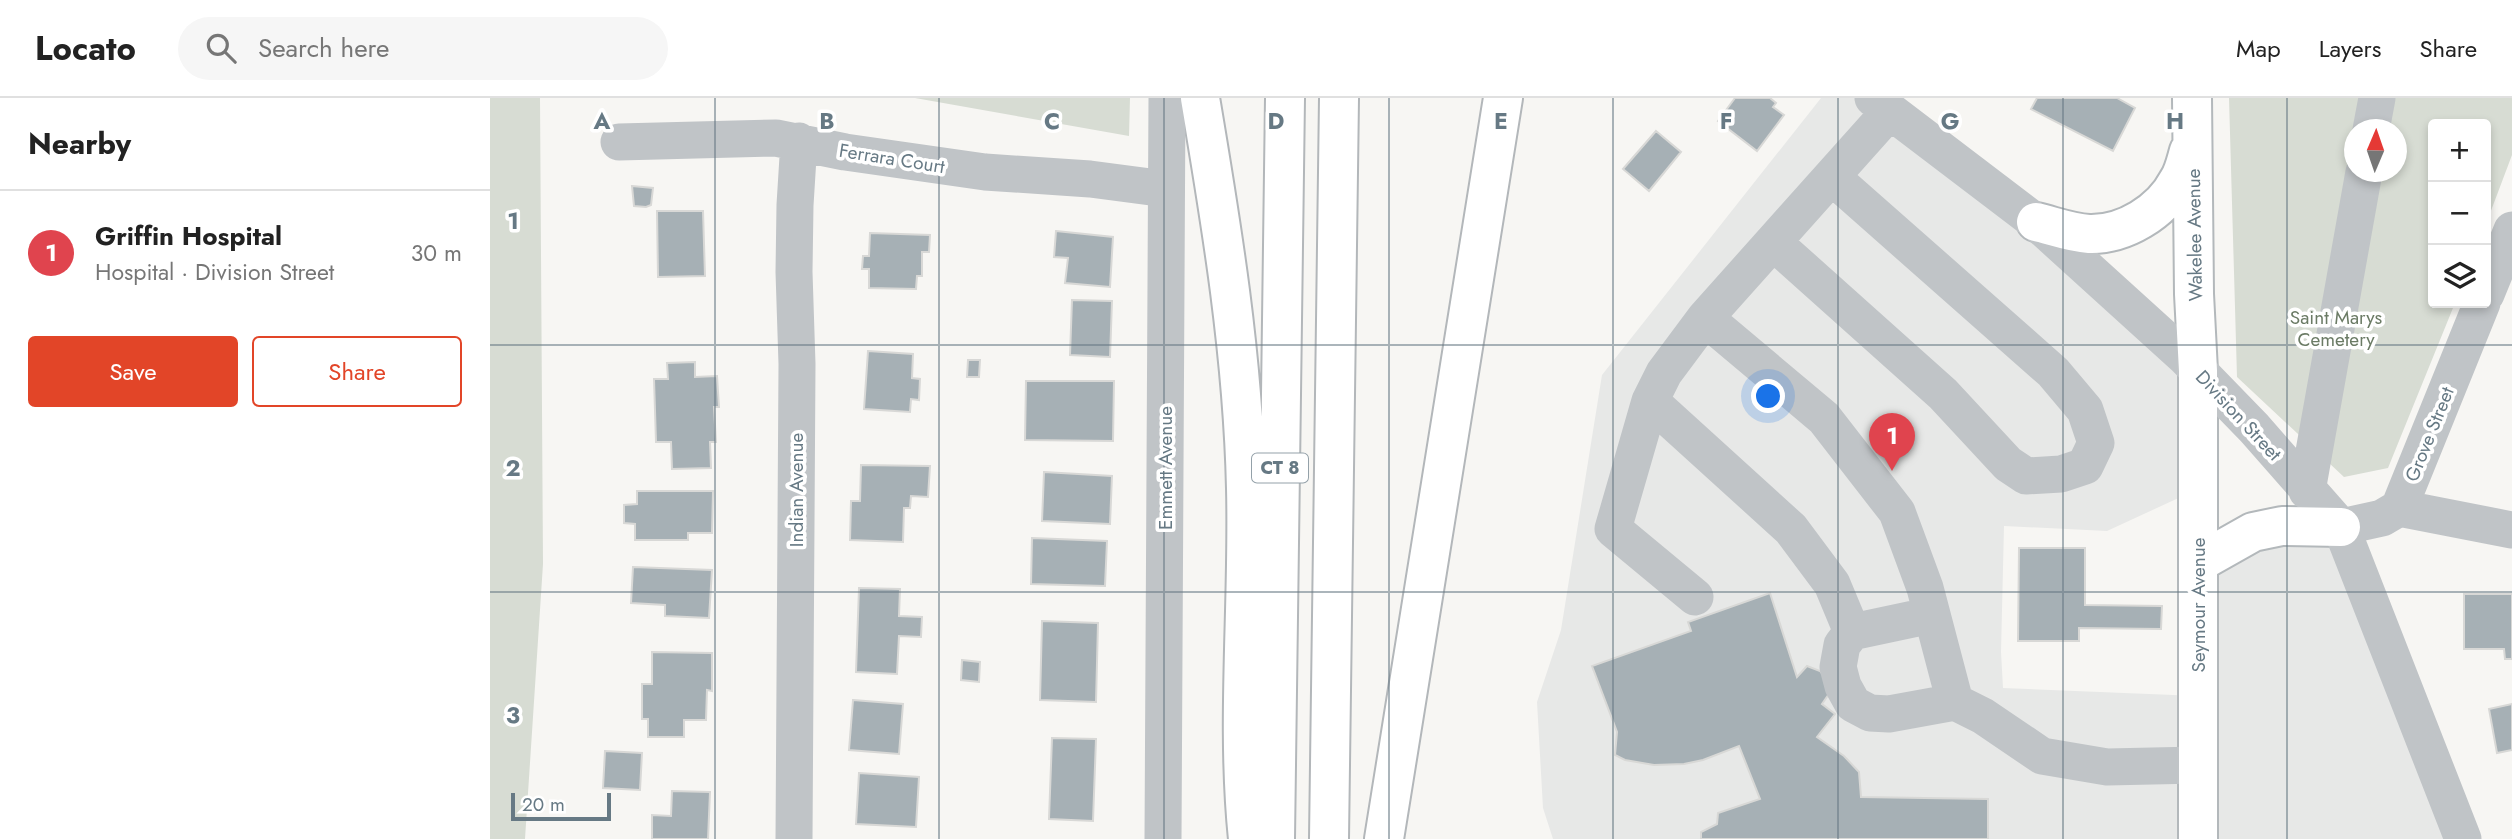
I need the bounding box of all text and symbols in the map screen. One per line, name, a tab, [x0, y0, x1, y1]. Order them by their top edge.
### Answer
search box	[178, 17, 668, 80]
text: Locato	[35, 25, 136, 72]
icon: search	[202, 29, 240, 67]
text: Search here	[258, 29, 389, 67]
text: Map	[2236, 31, 2281, 66]
text: Layers	[2319, 31, 2381, 66]
text: Share	[2419, 31, 2477, 66]
text: A	[593, 104, 611, 138]
text: B	[819, 104, 835, 138]
text: C	[1044, 104, 1060, 138]
text: D	[1268, 104, 1285, 138]
text: E	[1494, 104, 1508, 138]
text: F	[1720, 104, 1732, 138]
text: G	[1941, 104, 1959, 138]
text: H	[2166, 104, 2184, 138]
north arrow	[2344, 119, 2407, 182]
map controls	[2428, 119, 2491, 308]
button: +	[2428, 119, 2491, 182]
text: Nearby	[28, 122, 131, 165]
street label: Ferrara Court	[837, 137, 947, 180]
street label: Wakelee Avenue	[2180, 168, 2209, 302]
button: −	[2428, 182, 2491, 245]
text: 1	[507, 204, 519, 238]
text: Griffin Hospital	[95, 217, 282, 255]
text: 1	[45, 236, 57, 270]
text: 30 m	[411, 236, 462, 270]
button: layers	[2428, 245, 2491, 308]
text: Hospital · Division Street	[95, 255, 334, 289]
park label: Saint Marys Cemetery	[2290, 304, 2383, 353]
button: Save	[28, 336, 238, 407]
button: Share	[252, 336, 462, 407]
street label: Division Street	[2189, 364, 2288, 467]
your location	[1751, 379, 1785, 413]
street label: Grove Street	[2398, 382, 2461, 486]
street label: Emmett Avenue	[1152, 406, 1179, 530]
pin: 1	[1869, 413, 1915, 471]
street label: Indian Avenue	[783, 433, 810, 547]
text: 2	[505, 451, 521, 485]
road number: CT 8	[1252, 454, 1308, 482]
street label: Seymour Avenue	[2185, 537, 2212, 672]
text: 3	[506, 698, 520, 732]
scale bar	[511, 790, 611, 822]
text: 20 m	[522, 791, 565, 818]

